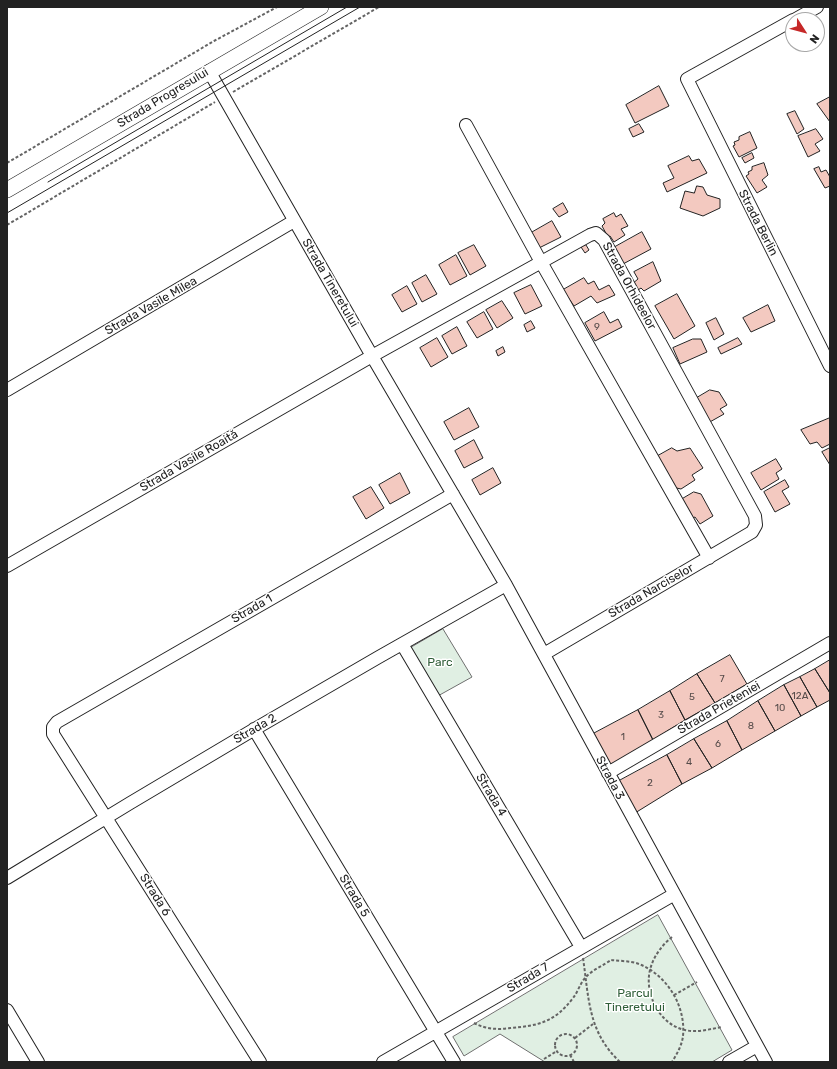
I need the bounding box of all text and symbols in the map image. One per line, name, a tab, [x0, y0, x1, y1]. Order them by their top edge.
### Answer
north arrow	[785, 12, 825, 52]
text: N	[807, 32, 822, 46]
street label: Strada Progresului	[115, 65, 211, 131]
street label: Strada Berlin	[735, 188, 781, 258]
street label: Strada Tineretului	[299, 236, 361, 330]
street label: Strada Orhideelor	[599, 240, 659, 332]
street label: Strada Vasile Milea	[102, 274, 200, 338]
house number: 9	[594, 321, 600, 333]
street label: Strada Vasile Roaită	[137, 427, 241, 495]
street label: Strada Narciselor	[606, 561, 696, 621]
street label: Strada 1	[229, 591, 275, 627]
park label: Parc	[427, 656, 453, 670]
house number: 7	[719, 673, 725, 685]
street label: Strada Prieteniei	[675, 679, 763, 737]
house number: 12A	[792, 690, 808, 702]
house number: 5	[689, 691, 695, 703]
house number: 10	[775, 702, 785, 714]
house number: 3	[658, 709, 664, 721]
street label: Strada 2	[231, 711, 279, 747]
house number: 8	[748, 720, 754, 732]
house number: 1	[621, 731, 625, 743]
house number: 6	[715, 738, 721, 750]
street label: Strada 3	[593, 754, 627, 802]
house number: 4	[686, 756, 692, 768]
street label: Strada 4	[473, 771, 509, 819]
house number: 2	[647, 777, 653, 789]
street label: Strada 6	[136, 871, 174, 919]
street label: Strada 5	[336, 872, 372, 920]
street label: Strada 7	[505, 960, 551, 996]
park label: Parcul Tineretului	[605, 987, 665, 1015]

